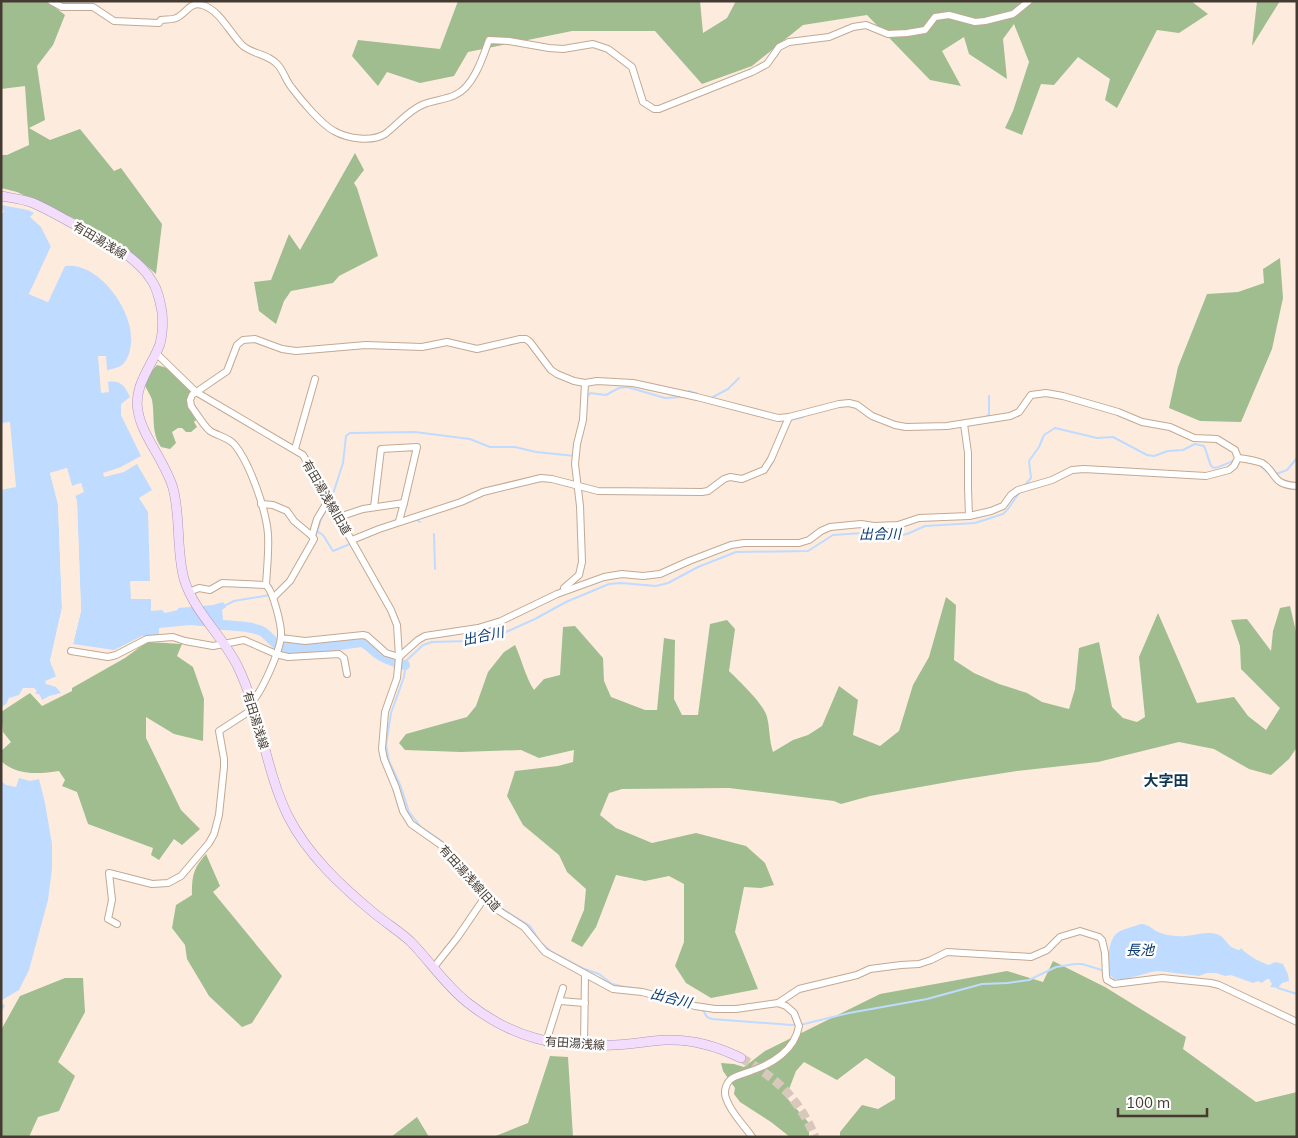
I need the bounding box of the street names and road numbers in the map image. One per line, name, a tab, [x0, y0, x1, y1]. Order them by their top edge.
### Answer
street label: 有田湯浅線	[70, 218, 130, 262]
street label: 有田湯浅線旧道	[300, 457, 354, 537]
street label: 有田湯浅線	[240, 689, 272, 751]
street label: 有田湯浅線旧道	[436, 842, 504, 914]
street label: 有田湯浅線	[545, 1033, 605, 1053]

